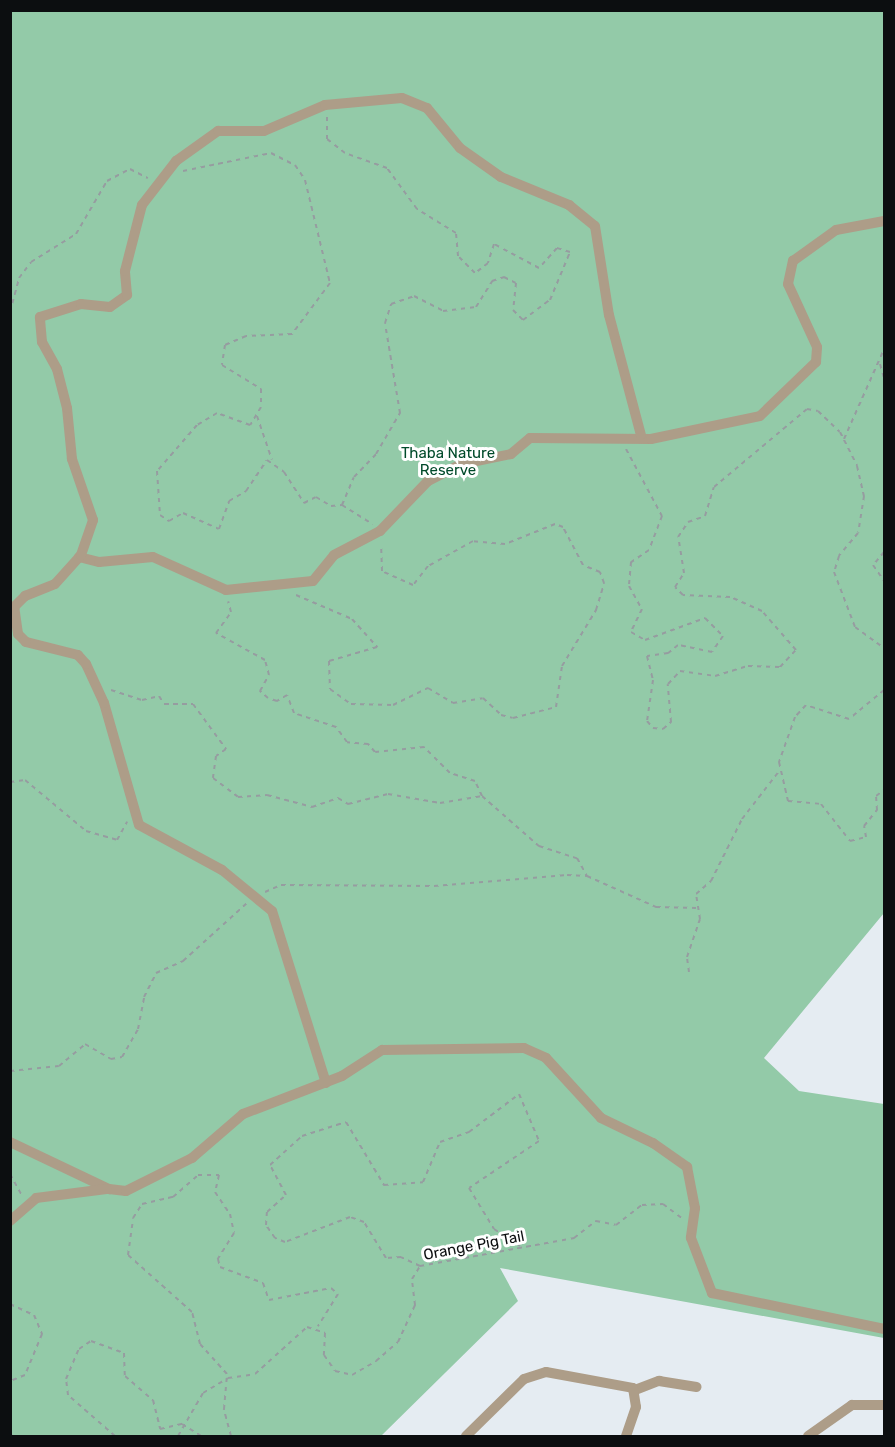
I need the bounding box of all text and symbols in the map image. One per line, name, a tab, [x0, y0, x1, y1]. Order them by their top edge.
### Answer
park label: Thaba Nature Reserve	[401, 444, 495, 479]
street label: Orange Pig Tail	[422, 1227, 526, 1265]

